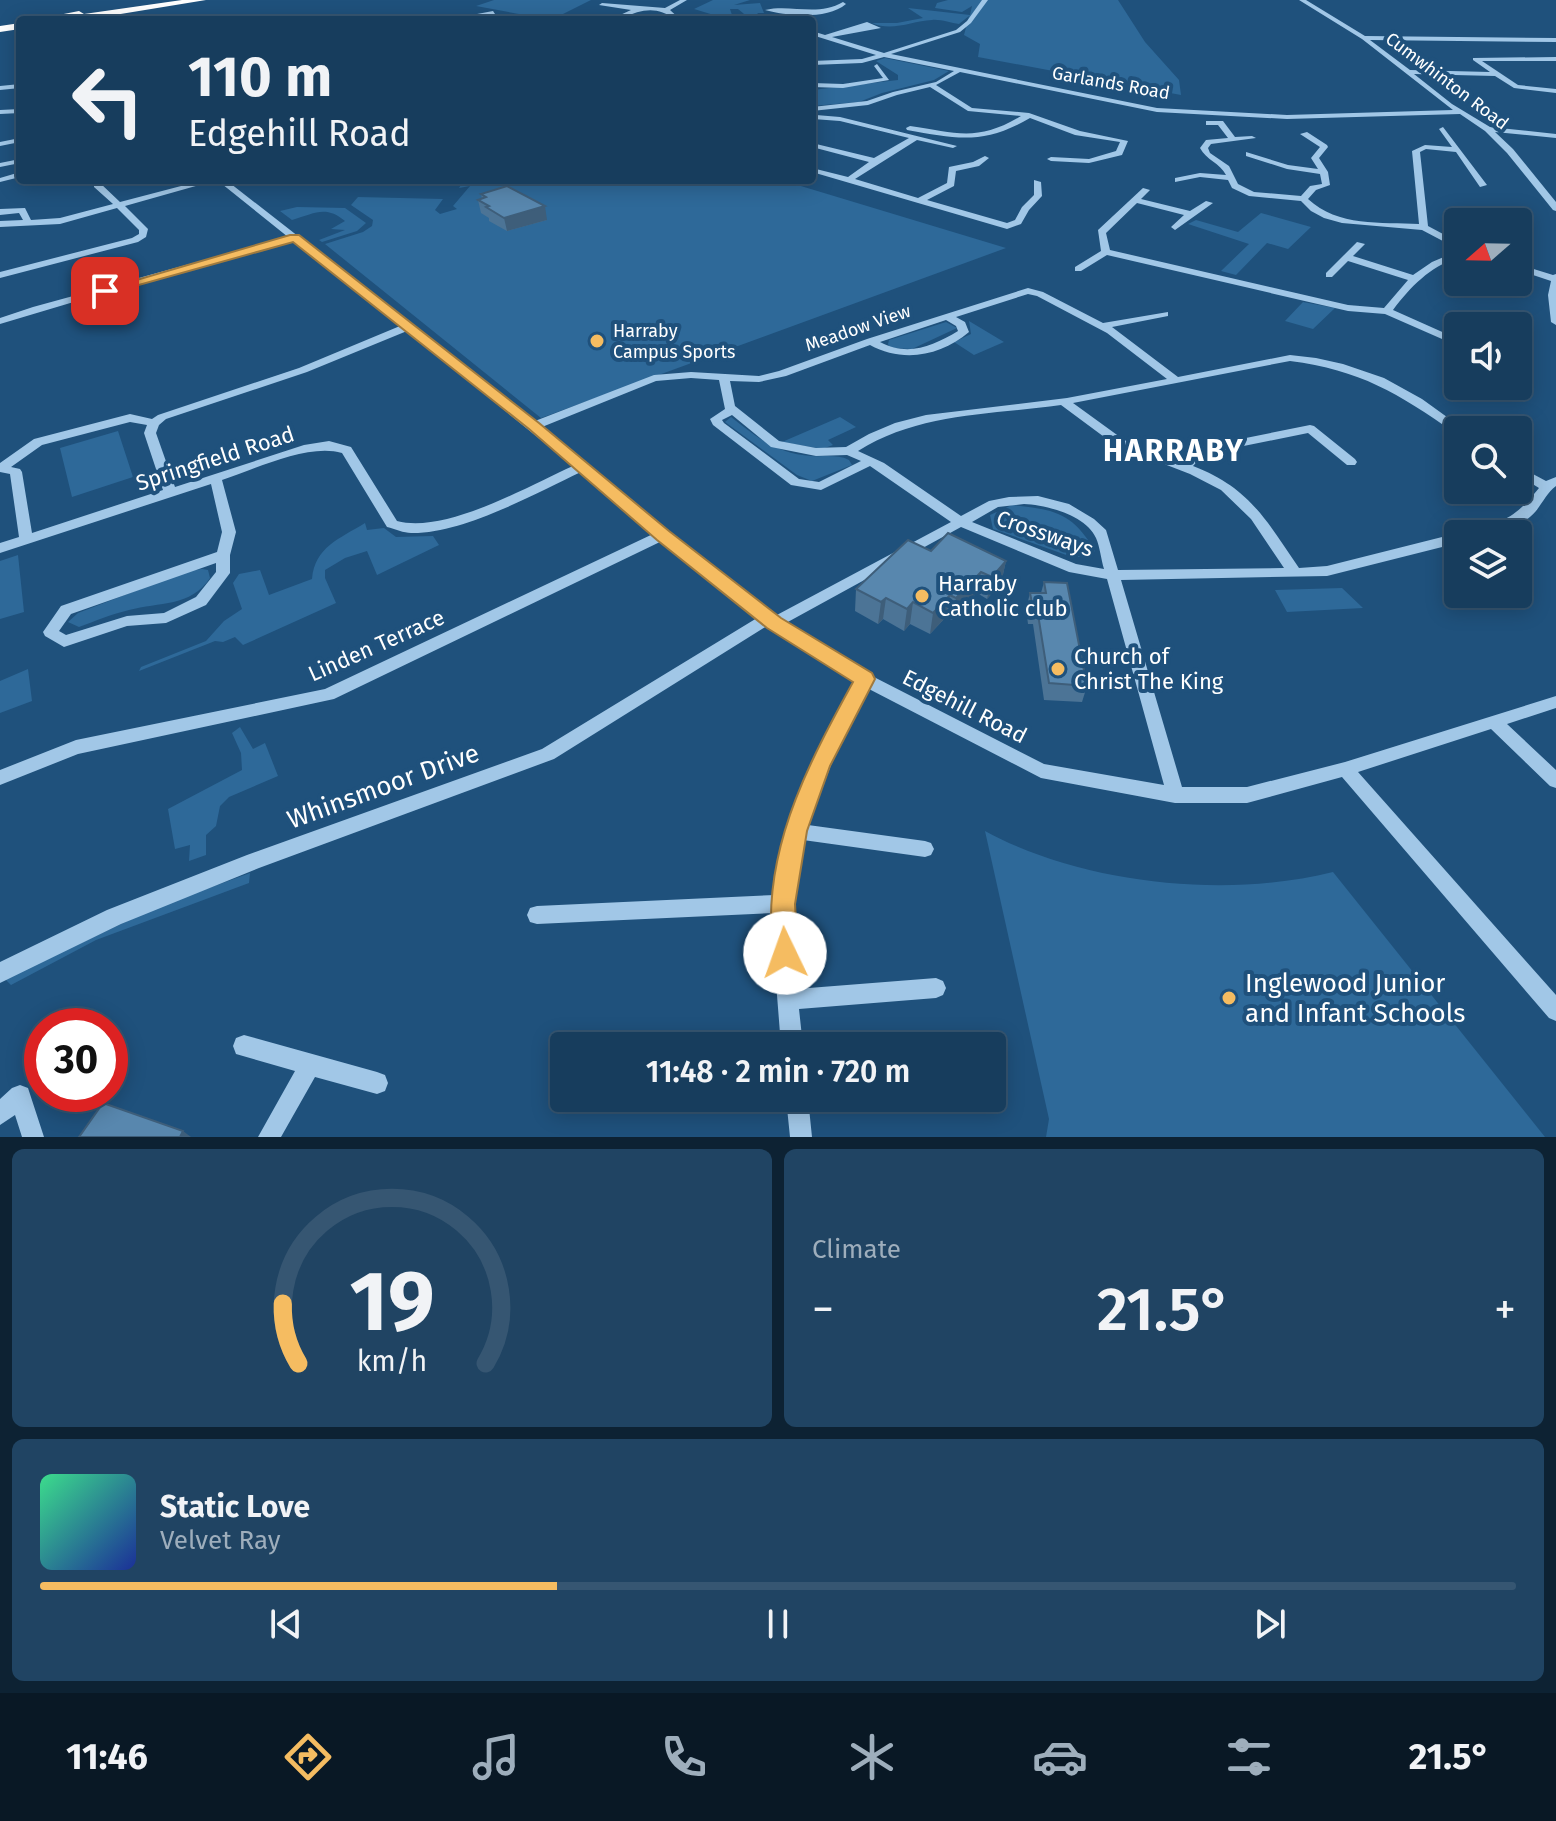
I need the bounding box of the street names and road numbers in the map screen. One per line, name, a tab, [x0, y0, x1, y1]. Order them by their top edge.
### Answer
street label: Cumwhinton Road	[1381, 28, 1513, 134]
street label: Garlands Road	[1050, 62, 1172, 104]
street label: Meadow View	[802, 300, 914, 356]
street label: Springfield Road	[133, 420, 298, 497]
street label: Crossways	[993, 504, 1097, 563]
street label: Linden Terrace	[304, 603, 449, 688]
street label: Edgehill Road	[898, 664, 1032, 749]
street label: Whinsmoor Drive	[283, 737, 483, 836]

